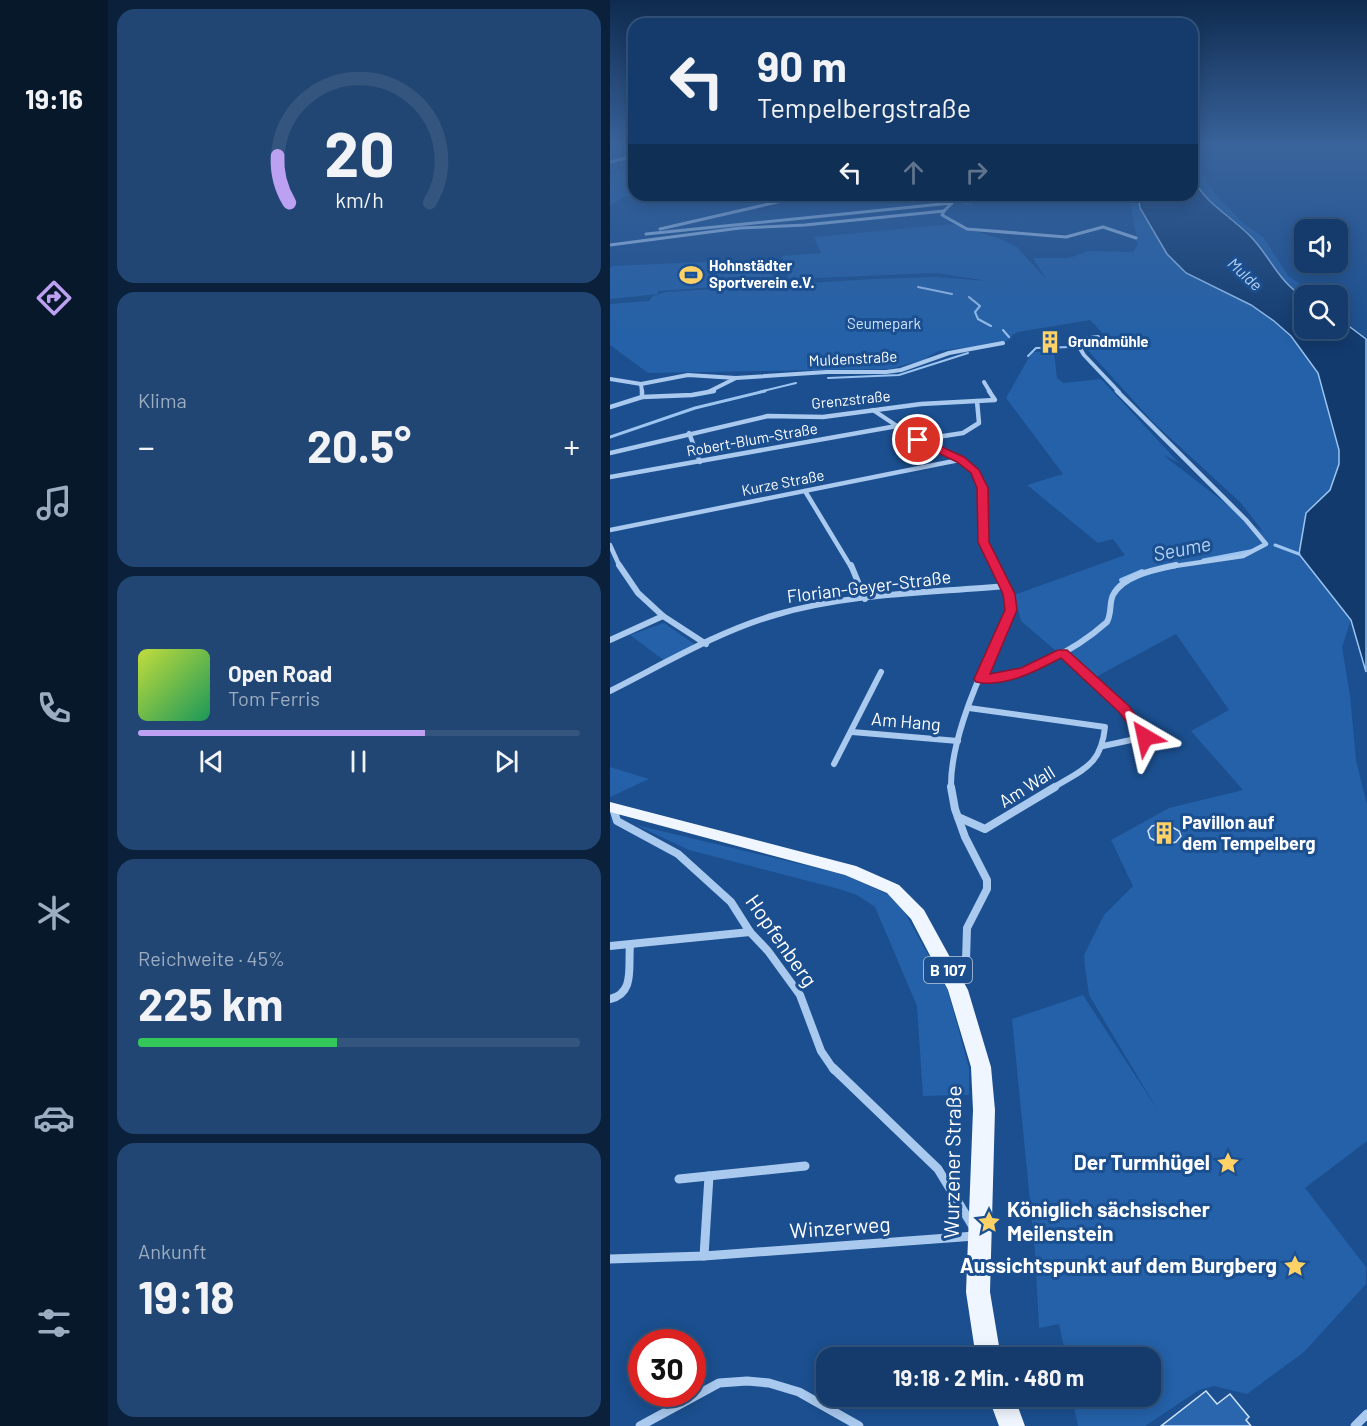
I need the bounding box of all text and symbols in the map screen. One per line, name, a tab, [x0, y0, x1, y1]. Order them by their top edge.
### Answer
text: 90 m	[757, 40, 847, 90]
icon: left	[658, 42, 736, 120]
text: 19:16	[25, 82, 83, 114]
text: Tempelbergstraße	[757, 91, 971, 123]
text: 20	[324, 115, 394, 189]
icon: left	[834, 156, 867, 189]
icon: ahead	[897, 156, 930, 189]
icon: right	[960, 156, 993, 189]
text: km/h	[335, 188, 383, 213]
map controls	[1294, 219, 1348, 339]
button: sound	[1294, 219, 1348, 273]
water label: Mulde	[1224, 253, 1266, 294]
place label: Hohnstädter Sportverein e.V.	[709, 256, 814, 291]
sports icon: Hohnstädter Sportverein e.V.	[678, 262, 704, 288]
icon: directions	[33, 277, 75, 319]
button: search	[1294, 285, 1348, 339]
park label: Seumepark	[847, 314, 921, 332]
building icon: Grundmühle	[1037, 329, 1063, 355]
place label: Grundmühle	[1068, 332, 1149, 350]
street label: Muldenstraße	[808, 347, 898, 369]
street label: Grenzstraße	[810, 386, 891, 412]
text: Klima	[138, 388, 187, 412]
pin	[892, 414, 943, 465]
text: 20.5°	[307, 418, 411, 472]
street label: Robert-Blum-Straße	[685, 419, 819, 459]
icon: arrive	[901, 423, 934, 456]
text: −	[138, 426, 155, 466]
text: +	[564, 426, 580, 466]
street label: Kurze Straße	[740, 465, 826, 499]
icon: music	[33, 482, 75, 524]
water label: Seume	[1151, 531, 1213, 565]
street label: Florian-Geyer-Straße	[786, 565, 952, 607]
text: Open Road	[228, 660, 332, 686]
text: Tom Ferris	[228, 686, 320, 710]
icon: phone	[33, 687, 75, 729]
position arrow	[1113, 705, 1177, 769]
street label: Am Hang	[870, 707, 942, 735]
icon: previous	[195, 745, 228, 778]
icon: pause	[342, 745, 375, 778]
icon: next	[490, 745, 523, 778]
street label: Am Wall	[994, 760, 1059, 812]
place label: Pavillon auf dem Tempelberg	[1182, 811, 1315, 854]
building icon: Pavillon auf dem Tempelberg	[1151, 820, 1177, 846]
street label: Hopfenberg	[741, 889, 823, 991]
icon: climate	[33, 892, 75, 934]
text: Reichweite · 45%	[138, 946, 285, 970]
road number: B 107	[924, 957, 972, 983]
text: 225 km	[138, 976, 283, 1030]
street label: Wurzener Straße	[938, 1085, 965, 1239]
icon: car	[33, 1097, 75, 1139]
place label: Der Turmhügel	[1074, 1149, 1210, 1174]
place icon: Der Turmhügel	[1215, 1150, 1241, 1176]
place label: Königlich sächsischer Meilenstein	[1007, 1196, 1210, 1245]
place icon: Königlich sächsischer Meilenstein	[976, 1209, 1002, 1235]
street label: Winzerweg	[789, 1211, 891, 1242]
text: Ankunft	[138, 1239, 207, 1263]
place label: Aussichtspunkt auf dem Burgberg	[960, 1252, 1277, 1277]
place icon: Aussichtspunkt auf dem Burgberg	[1282, 1253, 1308, 1279]
text: 19:18	[138, 1269, 234, 1323]
icon: filters	[33, 1302, 75, 1344]
speed limit sign: 30	[628, 1329, 706, 1407]
text: 19:18 · 2 Min. · 480 m	[893, 1364, 1084, 1390]

